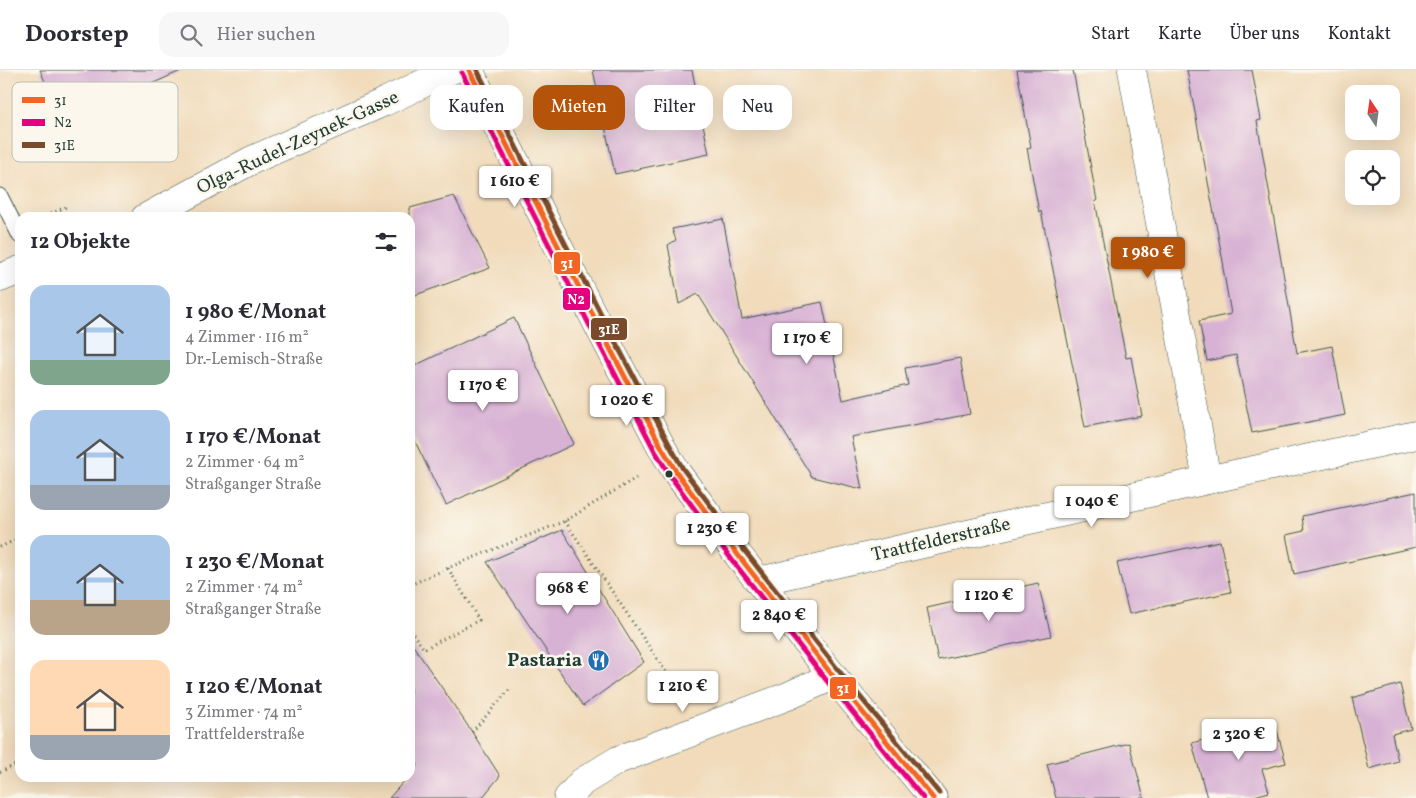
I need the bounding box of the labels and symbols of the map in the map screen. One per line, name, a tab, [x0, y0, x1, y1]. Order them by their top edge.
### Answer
legend	[12, 82, 178, 162]
street label: Olga-Rudel-Zeynek-Gasse	[193, 85, 403, 201]
north arrow	[1345, 85, 1400, 140]
text: 31	[54, 92, 67, 111]
text: N2	[54, 114, 72, 133]
text: 31E	[54, 137, 75, 156]
pin: 1 610 €	[469, 166, 561, 208]
pin: 1 980 €	[1102, 236, 1194, 279]
line badge: 31	[553, 251, 581, 275]
text: 31	[561, 255, 573, 274]
line badge: N2	[562, 287, 591, 311]
text: N2	[567, 291, 585, 310]
line badge: 31E	[590, 317, 628, 341]
text: 31E	[598, 321, 620, 340]
pin: 1 170 €	[761, 322, 853, 365]
pin: 1 170 €	[437, 370, 529, 412]
pin: 1 020 €	[581, 384, 673, 427]
unlabelled marker	[664, 469, 674, 479]
pin: 1 040 €	[1046, 486, 1138, 528]
street label: Trattfelderstraße	[869, 511, 1013, 569]
pin: 1 230 €	[666, 512, 758, 555]
pin: 968 €	[533, 572, 603, 615]
pin: 1 120 €	[943, 580, 1035, 622]
pin: 2 840 €	[733, 600, 825, 642]
place label: Pastaria	[507, 648, 582, 674]
restaurant icon: Pastaria	[586, 649, 610, 673]
pin: 1 210 €	[637, 670, 729, 713]
line badge: 31	[829, 676, 857, 700]
text: 31	[837, 680, 849, 699]
pin: 2 320 €	[1193, 718, 1285, 761]

